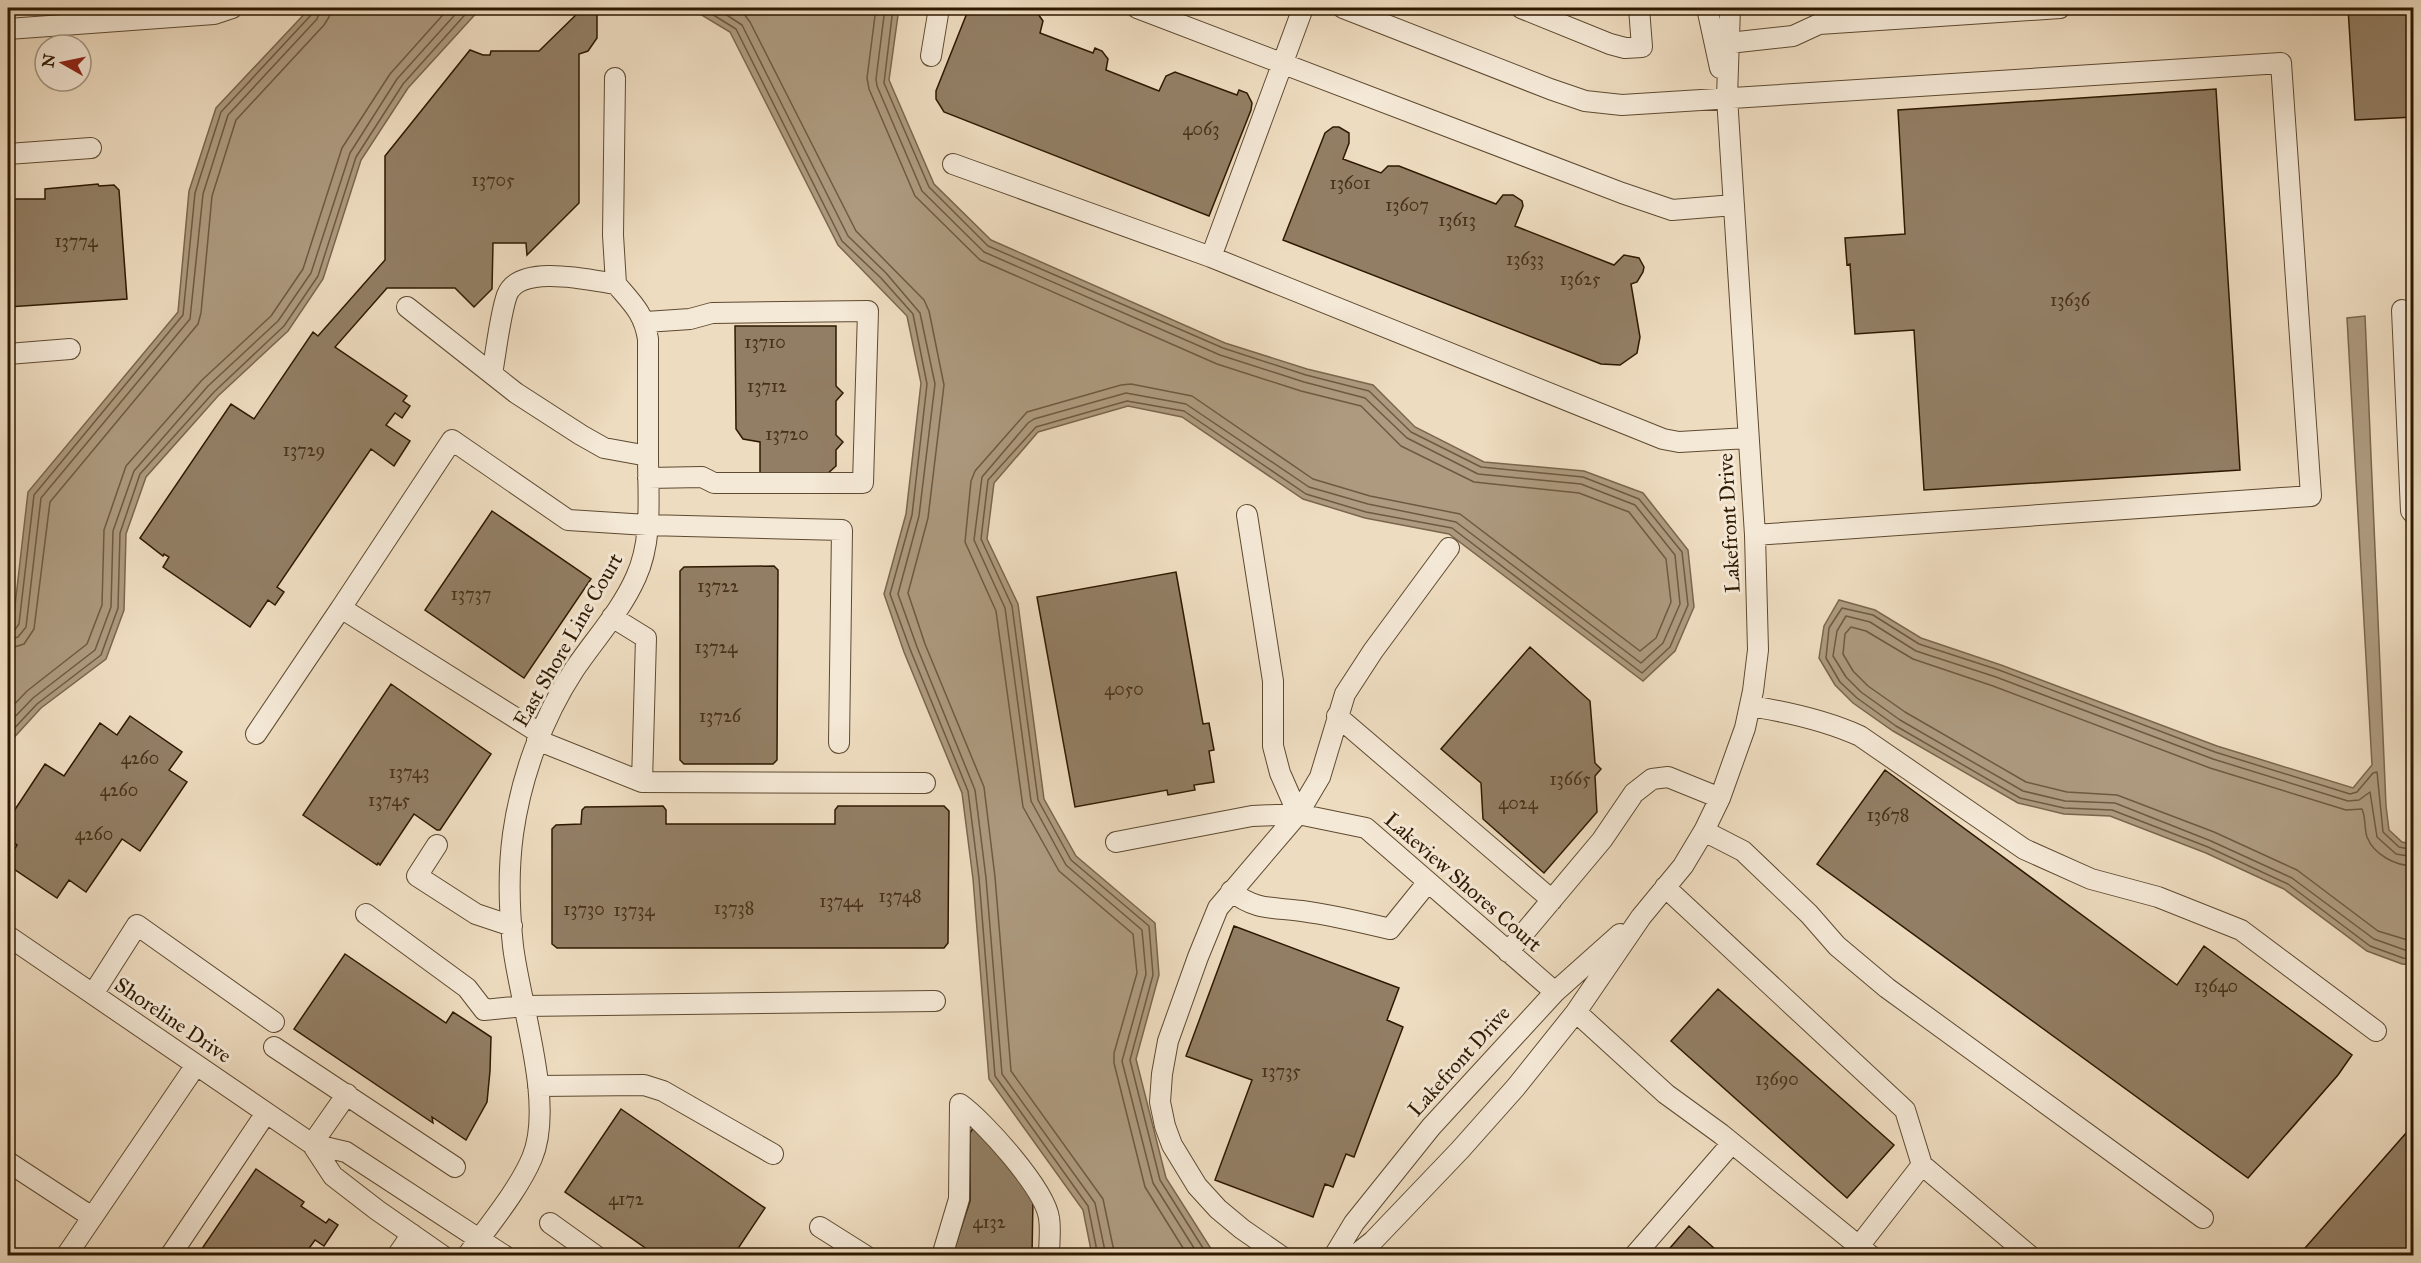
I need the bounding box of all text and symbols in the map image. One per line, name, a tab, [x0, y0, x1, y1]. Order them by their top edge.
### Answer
north arrow	[33, 33, 93, 93]
text: N	[38, 52, 59, 69]
house number: 4063	[1183, 118, 1219, 140]
house number: 13705	[472, 169, 515, 191]
house number: 13601	[1330, 172, 1370, 194]
house number: 13607	[1385, 194, 1429, 216]
house number: 13613	[1438, 209, 1476, 231]
house number: 13774	[54, 230, 99, 252]
house number: 13633	[1506, 248, 1544, 270]
house number: 13625	[1560, 268, 1601, 290]
house number: 13636	[2050, 289, 2091, 311]
house number: 13710	[744, 331, 786, 353]
house number: 13712	[747, 375, 787, 397]
house number: 13720	[765, 423, 809, 445]
house number: 13729	[283, 439, 325, 461]
street label: Lakefront Drive	[1712, 452, 1746, 594]
street label: East Shore Line Court	[508, 548, 629, 732]
house number: 13722	[697, 575, 739, 597]
house number: 13737	[451, 583, 491, 605]
house number: 13724	[695, 636, 738, 658]
house number: 4050	[1104, 678, 1144, 700]
house number: 13726	[699, 705, 742, 727]
house number: 4260	[121, 747, 159, 769]
house number: 13743	[389, 761, 429, 783]
house number: 13665	[1549, 768, 1591, 790]
house number: 4260	[100, 779, 138, 801]
house number: 13745	[368, 789, 411, 811]
house number: 4024	[1498, 792, 1539, 814]
house number: 13678	[1867, 804, 1909, 826]
street label: Lakeview Shores Court	[1379, 807, 1547, 958]
house number: 4260	[75, 823, 113, 845]
house number: 13748	[878, 885, 922, 907]
house number: 13744	[819, 890, 864, 912]
house number: 13738	[714, 897, 754, 919]
house number: 13730	[563, 898, 605, 920]
house number: 13734	[613, 899, 656, 921]
street label: Shoreline Drive	[110, 971, 237, 1069]
house number: 13640	[2194, 975, 2238, 997]
street label: Lakefront Drive	[1402, 1000, 1516, 1122]
house number: 13735	[1261, 1060, 1301, 1082]
house number: 13690	[1755, 1068, 1799, 1090]
house number: 4172	[608, 1188, 644, 1210]
house number: 4132	[972, 1211, 1006, 1233]

